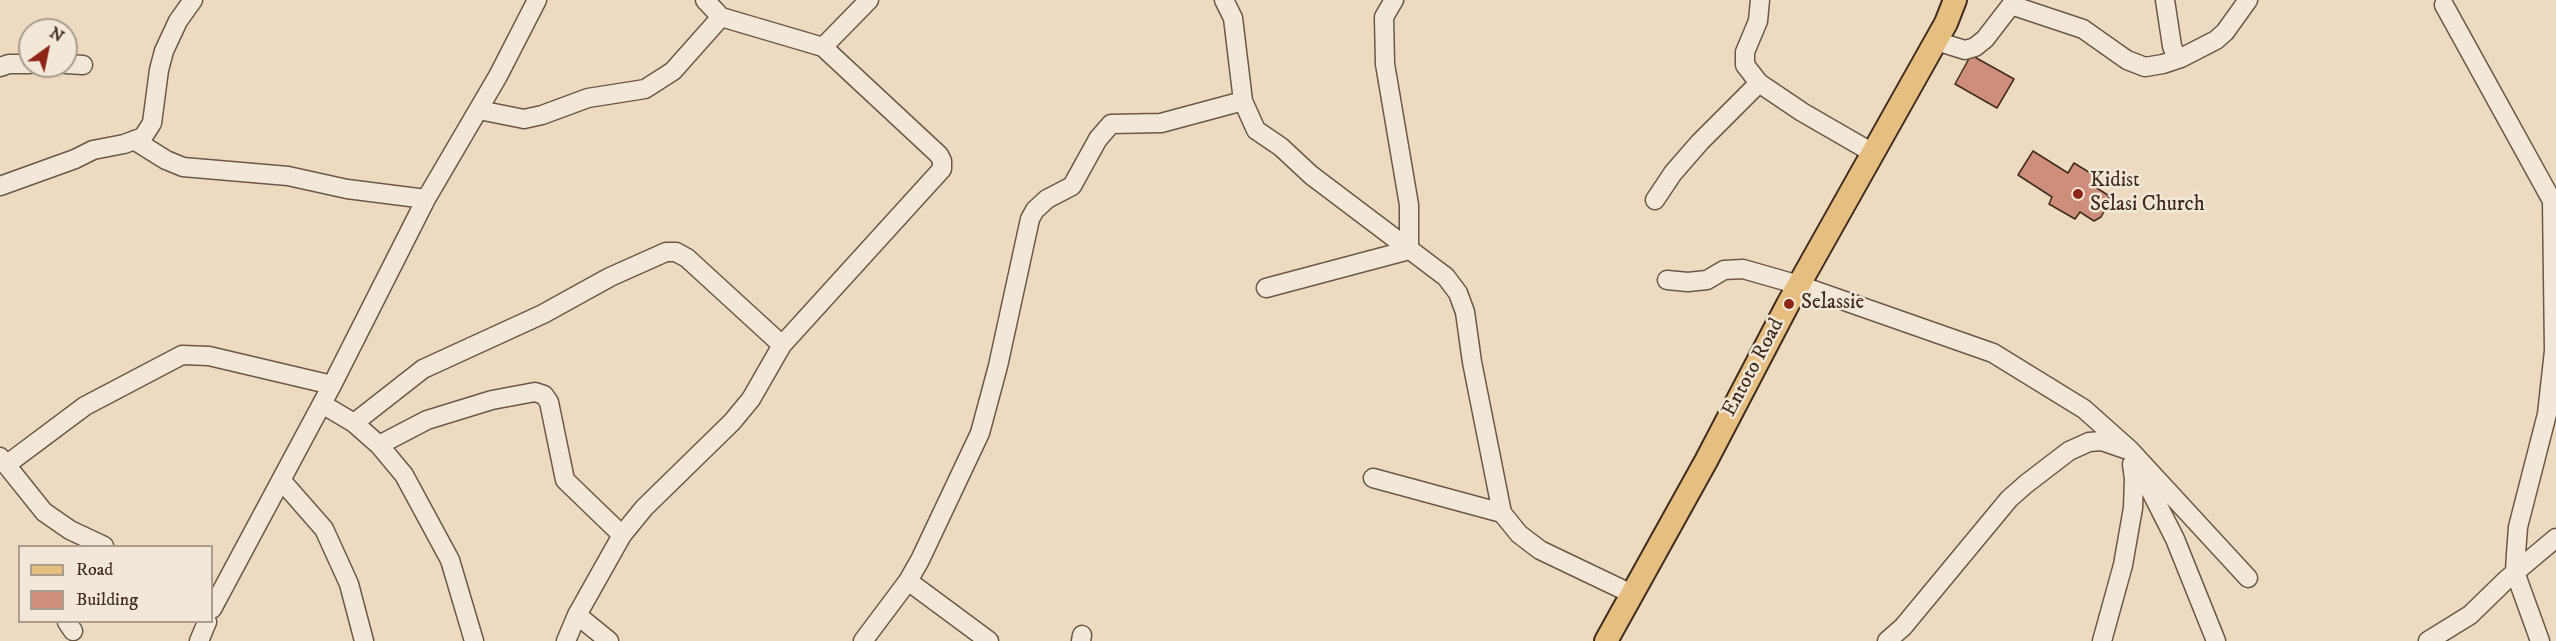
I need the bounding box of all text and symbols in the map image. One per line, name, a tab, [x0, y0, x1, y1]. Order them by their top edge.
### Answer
north arrow	[18, 18, 78, 78]
text: N	[46, 23, 68, 47]
place label: Kidist Selasi Church	[2090, 169, 2205, 219]
marker: Kidist Selasi Church	[2071, 187, 2085, 201]
place label: Selassie	[1801, 291, 1864, 317]
marker: Selassie	[1782, 297, 1796, 311]
street label: Entoto Road	[1718, 315, 1790, 421]
legend	[18, 545, 213, 623]
text: Road	[76, 559, 113, 581]
text: Building	[76, 589, 138, 611]

